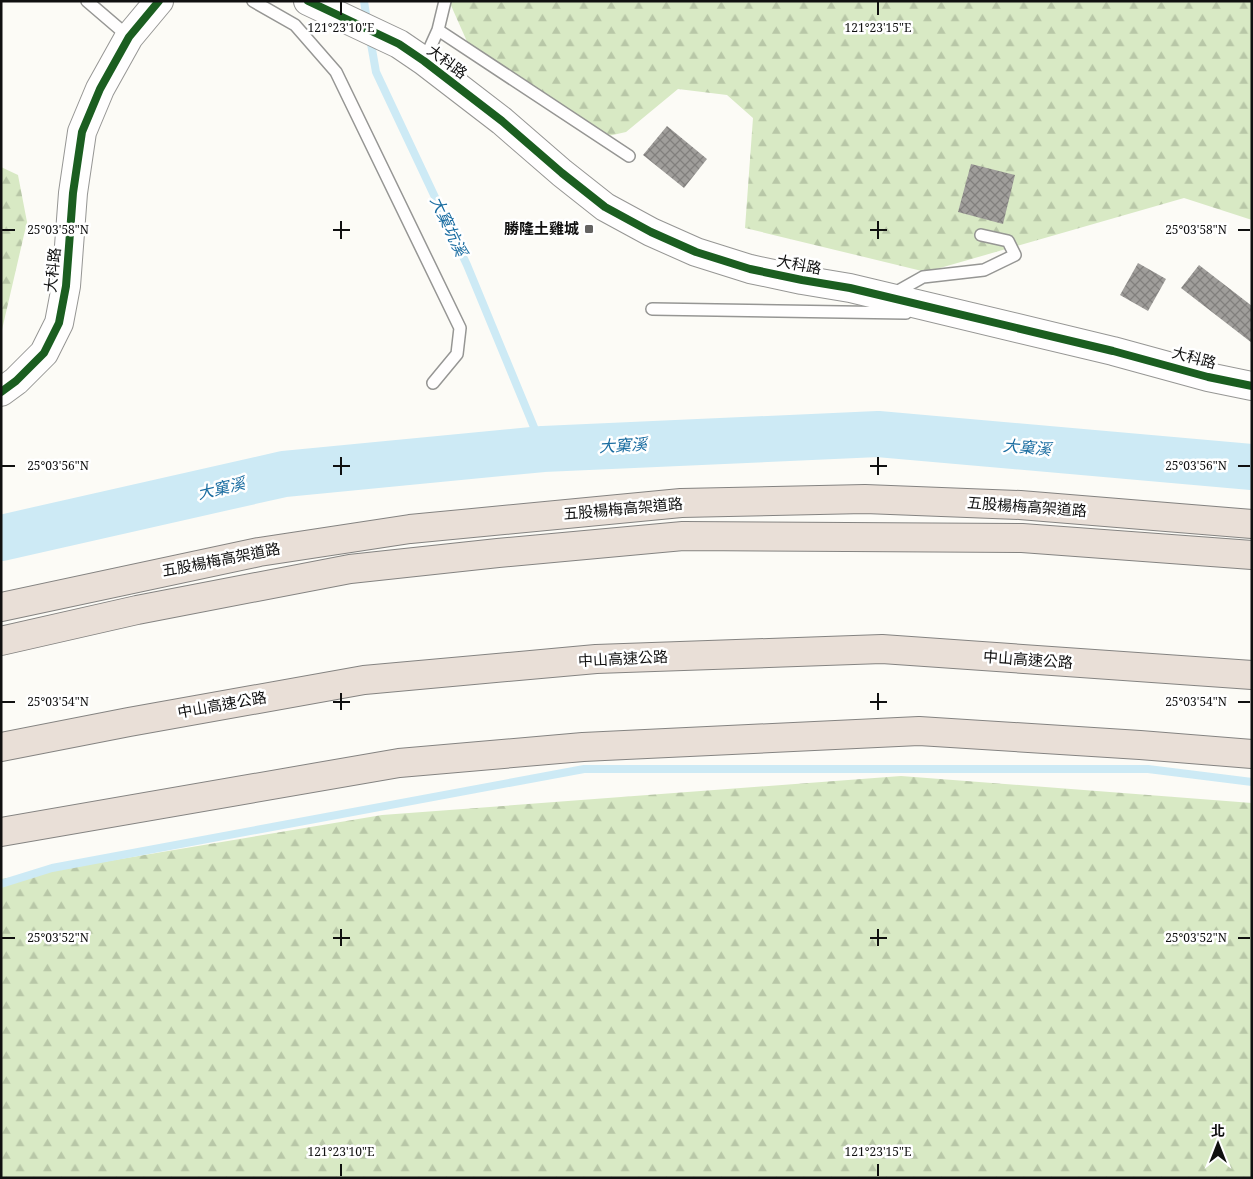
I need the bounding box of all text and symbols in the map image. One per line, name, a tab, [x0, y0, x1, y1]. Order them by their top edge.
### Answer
text: 121°23'10"E	[308, 19, 374, 36]
text: 121°23'15"E	[845, 19, 911, 36]
street label: 大科路	[424, 40, 472, 83]
water label: 大窠坑溪	[426, 192, 473, 261]
place label: 勝隆土雞城	[504, 218, 579, 238]
text: 25°03'58"N	[27, 221, 89, 238]
text: 25°03'58"N	[1165, 221, 1227, 238]
marker: 勝隆土雞城	[583, 223, 595, 235]
street label: 大科路	[40, 246, 64, 293]
street label: 大科路	[775, 250, 823, 278]
street label: 大科路	[1170, 342, 1219, 373]
water label: 大窠溪	[598, 433, 650, 457]
water label: 大窠溪	[1002, 434, 1054, 460]
text: 25°03'56"N	[27, 457, 89, 474]
text: 25°03'56"N	[1165, 457, 1227, 474]
water label: 大窠溪	[195, 471, 249, 504]
street label: 五股楊梅高架道路	[967, 492, 1088, 520]
street label: 五股楊梅高架道路	[562, 493, 684, 523]
street label: 五股楊梅高架道路	[160, 538, 282, 580]
street label: 中山高速公路	[577, 646, 668, 670]
street label: 中山高速公路	[982, 646, 1074, 672]
street label: 中山高速公路	[176, 686, 268, 722]
text: 25°03'54"N	[27, 693, 89, 710]
text: 25°03'54"N	[1165, 693, 1227, 710]
text: 25°03'52"N	[27, 929, 89, 946]
text: 25°03'52"N	[1165, 929, 1227, 946]
north arrow	[1193, 1119, 1243, 1169]
text: 北	[1211, 1121, 1225, 1140]
text: 121°23'10"E	[308, 1143, 374, 1160]
text: 121°23'15"E	[845, 1143, 911, 1160]

